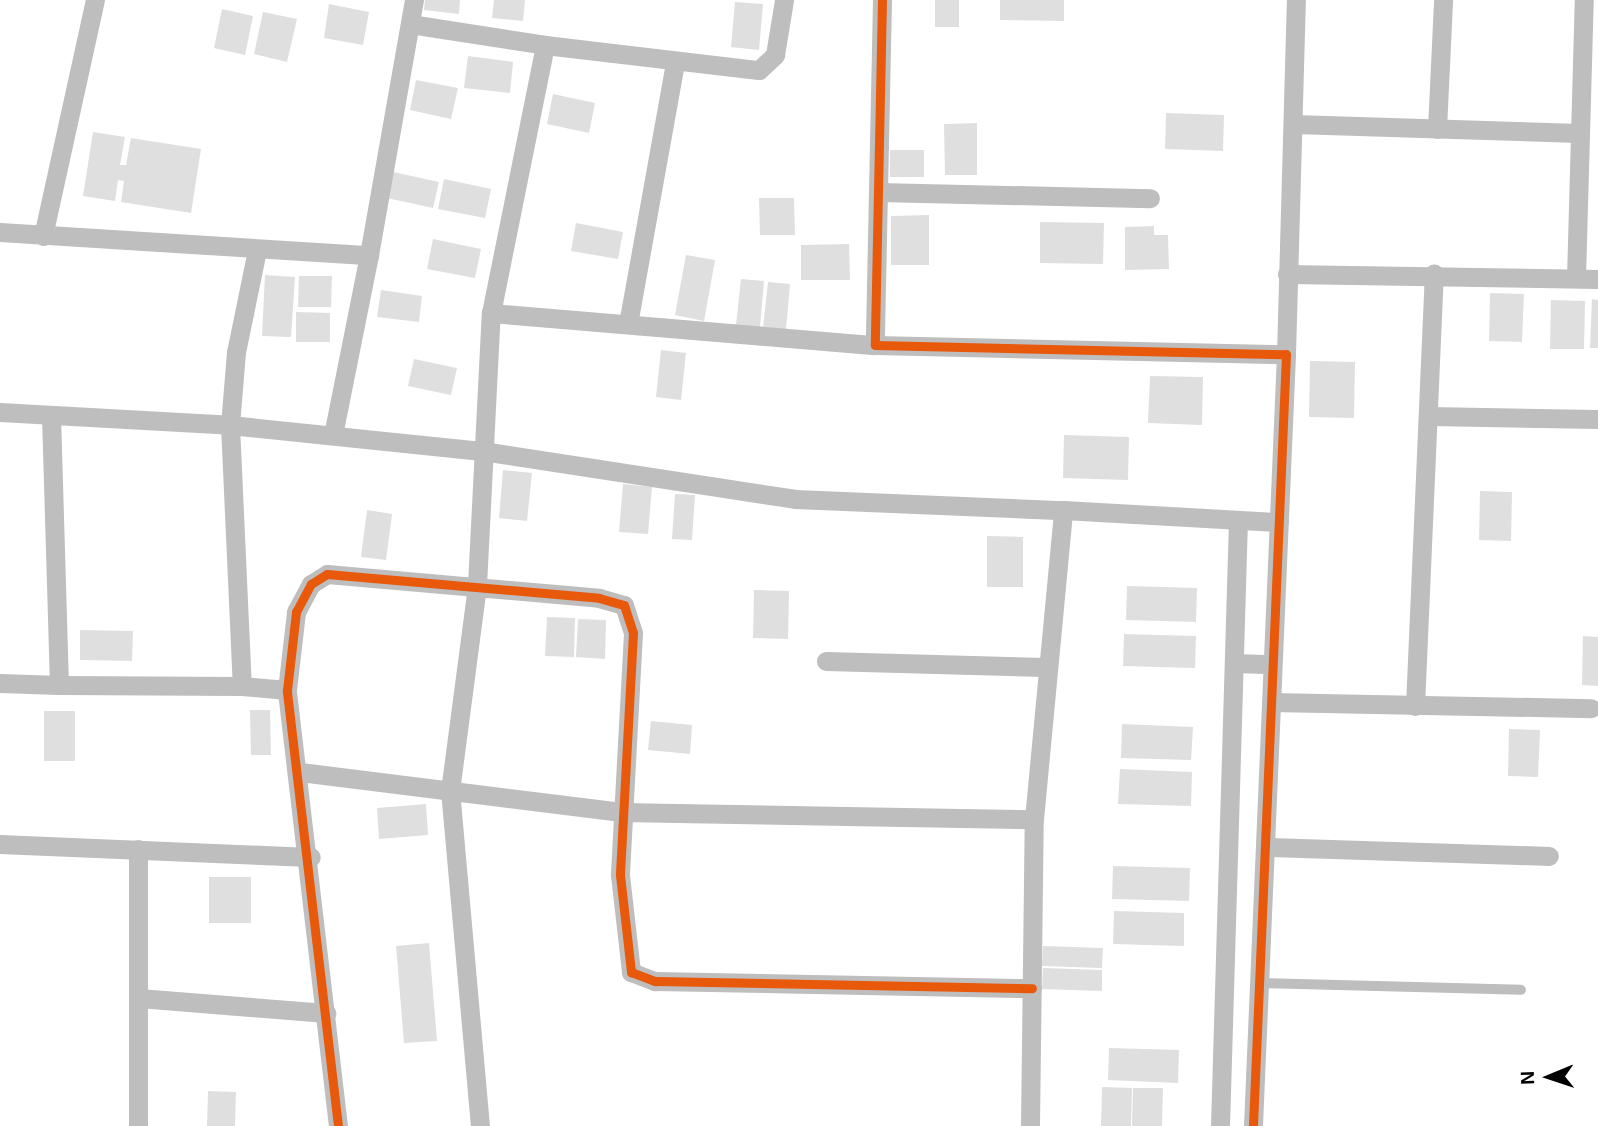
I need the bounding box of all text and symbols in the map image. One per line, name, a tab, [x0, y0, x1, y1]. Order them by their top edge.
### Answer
north arrow	[1514, 1042, 1584, 1112]
text: N	[1517, 1071, 1538, 1085]

